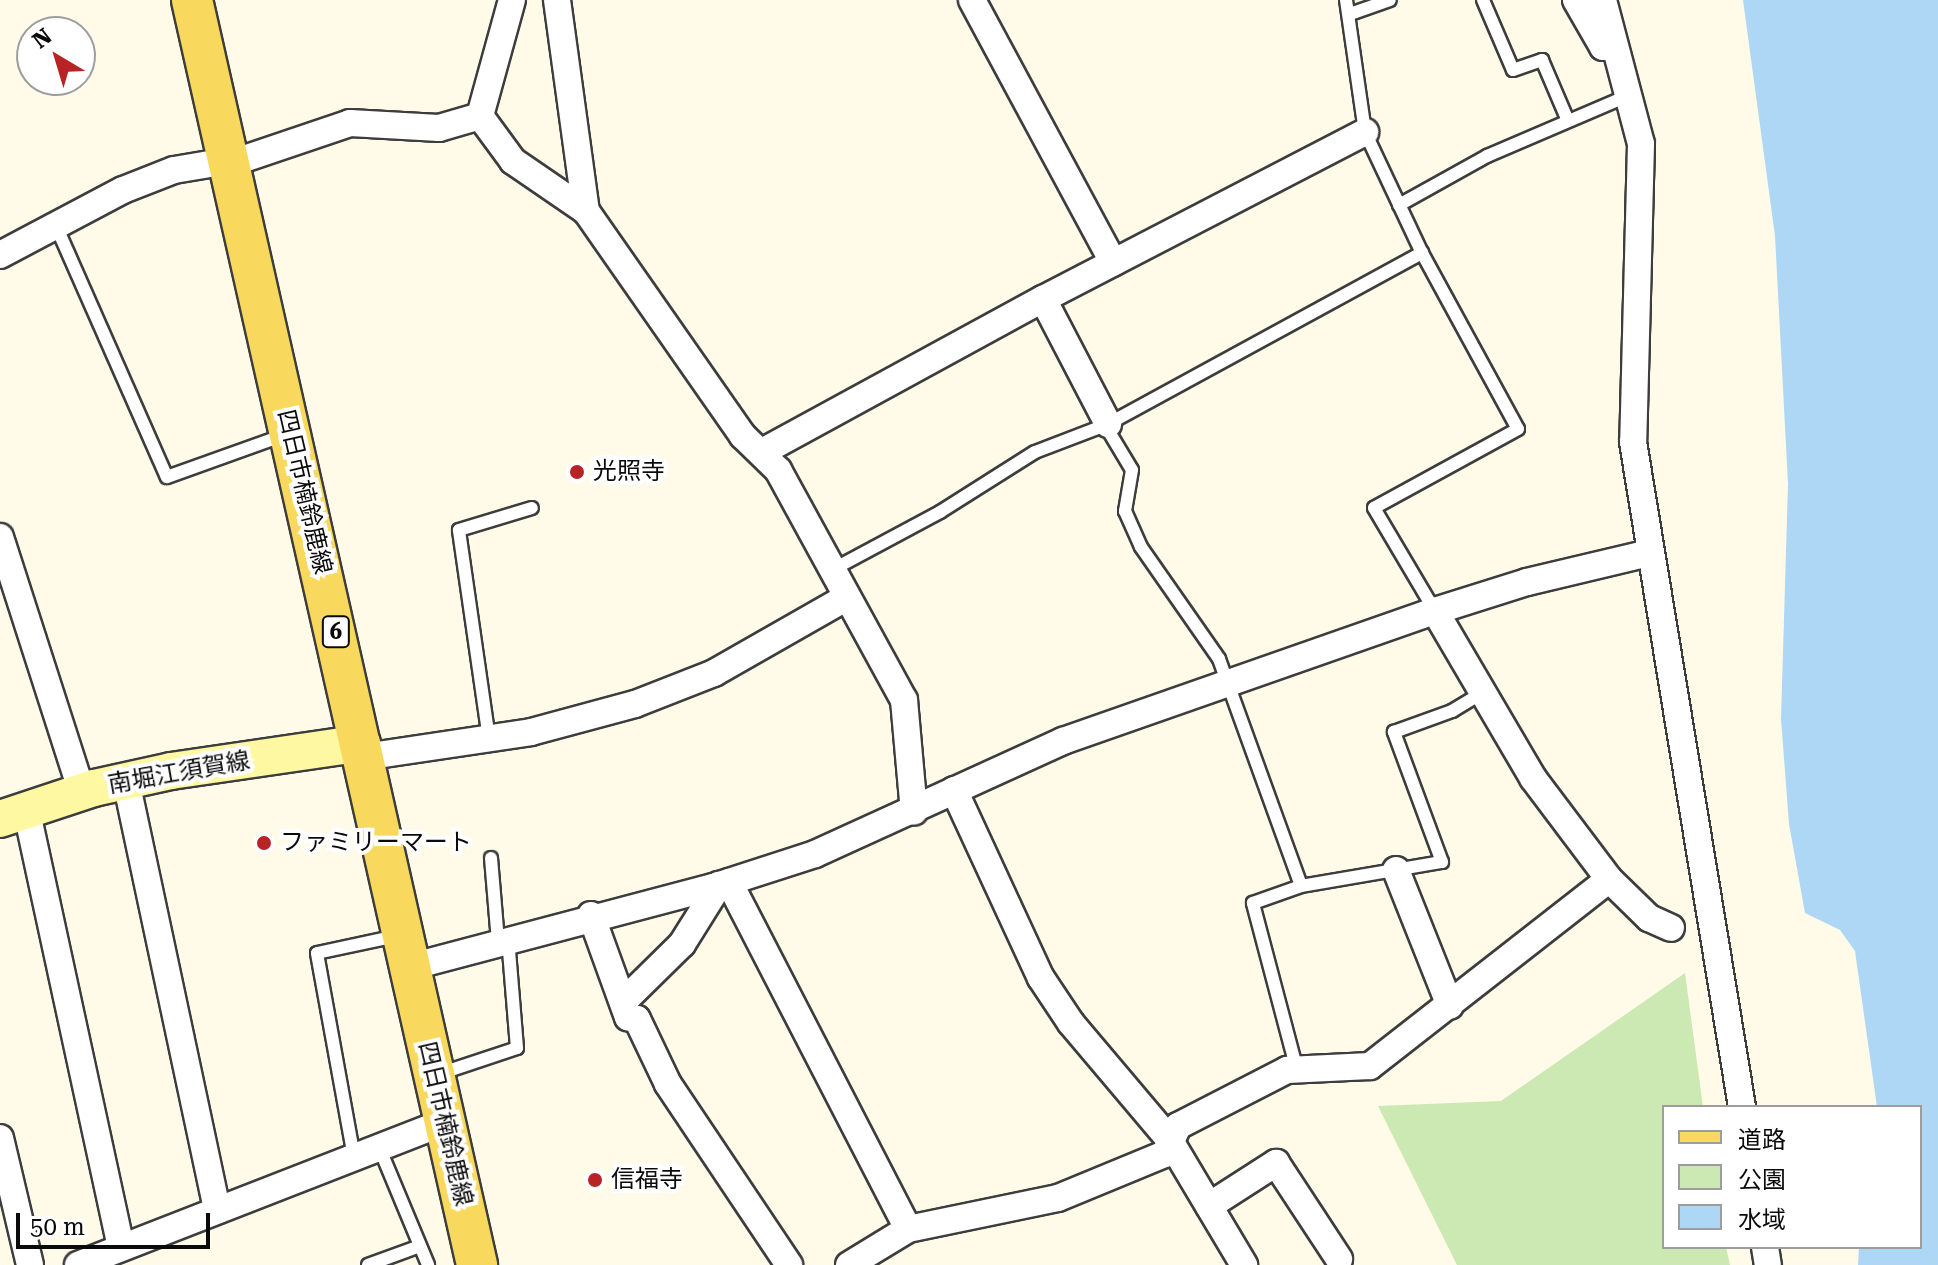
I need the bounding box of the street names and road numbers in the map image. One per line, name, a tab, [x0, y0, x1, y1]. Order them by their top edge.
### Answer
street label: 四日市楠鈴鹿線	[271, 407, 337, 577]
road number: 6	[320, 614, 352, 650]
street label: 南堀江須賀線	[106, 746, 252, 800]
street label: 四日市楠鈴鹿線	[412, 1039, 478, 1209]

